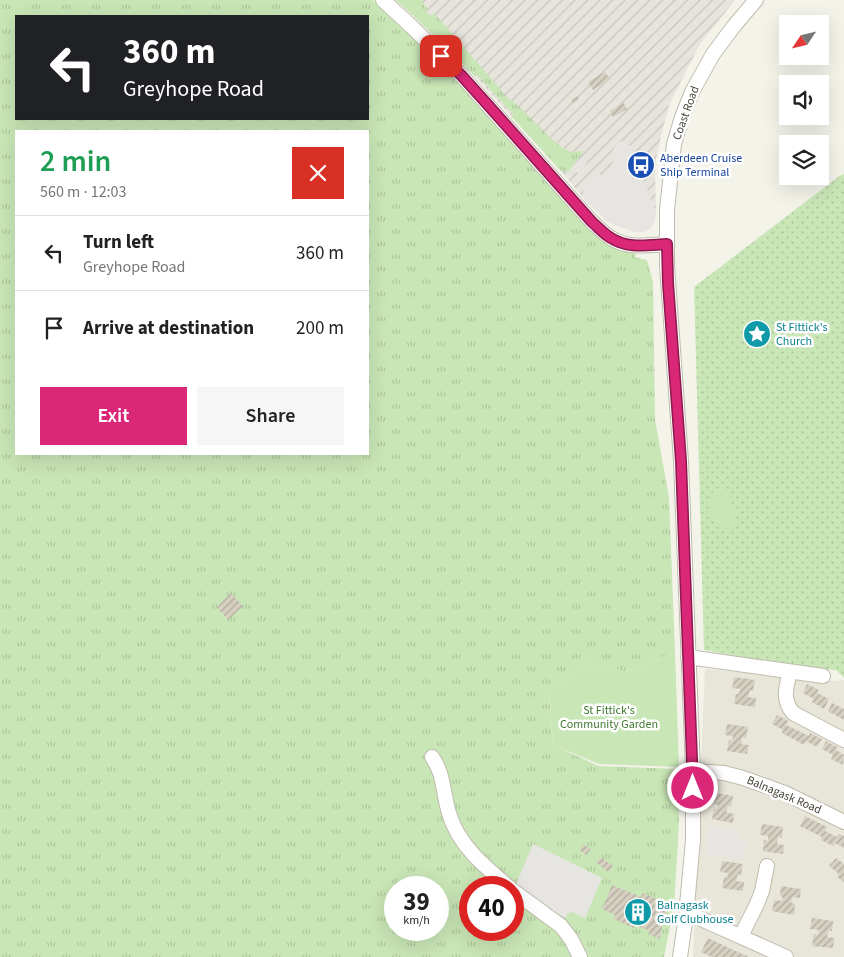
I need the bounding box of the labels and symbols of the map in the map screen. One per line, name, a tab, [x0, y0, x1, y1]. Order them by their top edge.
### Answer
north arrow	[779, 15, 829, 65]
pin	[420, 35, 462, 77]
street label: Coast Road	[668, 84, 704, 142]
bus stop icon: Aberdeen Cruise Ship Terminal	[626, 150, 656, 180]
place label: Aberdeen Cruise Ship Terminal	[660, 150, 742, 181]
place icon: St Fittick's Church	[742, 319, 772, 349]
place label: St Fittick's Church	[776, 319, 827, 350]
park label: St Fittick's Community Garden	[560, 702, 658, 733]
position arrow	[666, 761, 718, 813]
street label: Balnagask Road	[744, 772, 824, 818]
speed limit sign: 40	[459, 876, 524, 941]
building icon: Balnagask Golf Clubhouse	[623, 897, 653, 927]
place label: Balnagask Golf Clubhouse	[657, 897, 734, 928]

